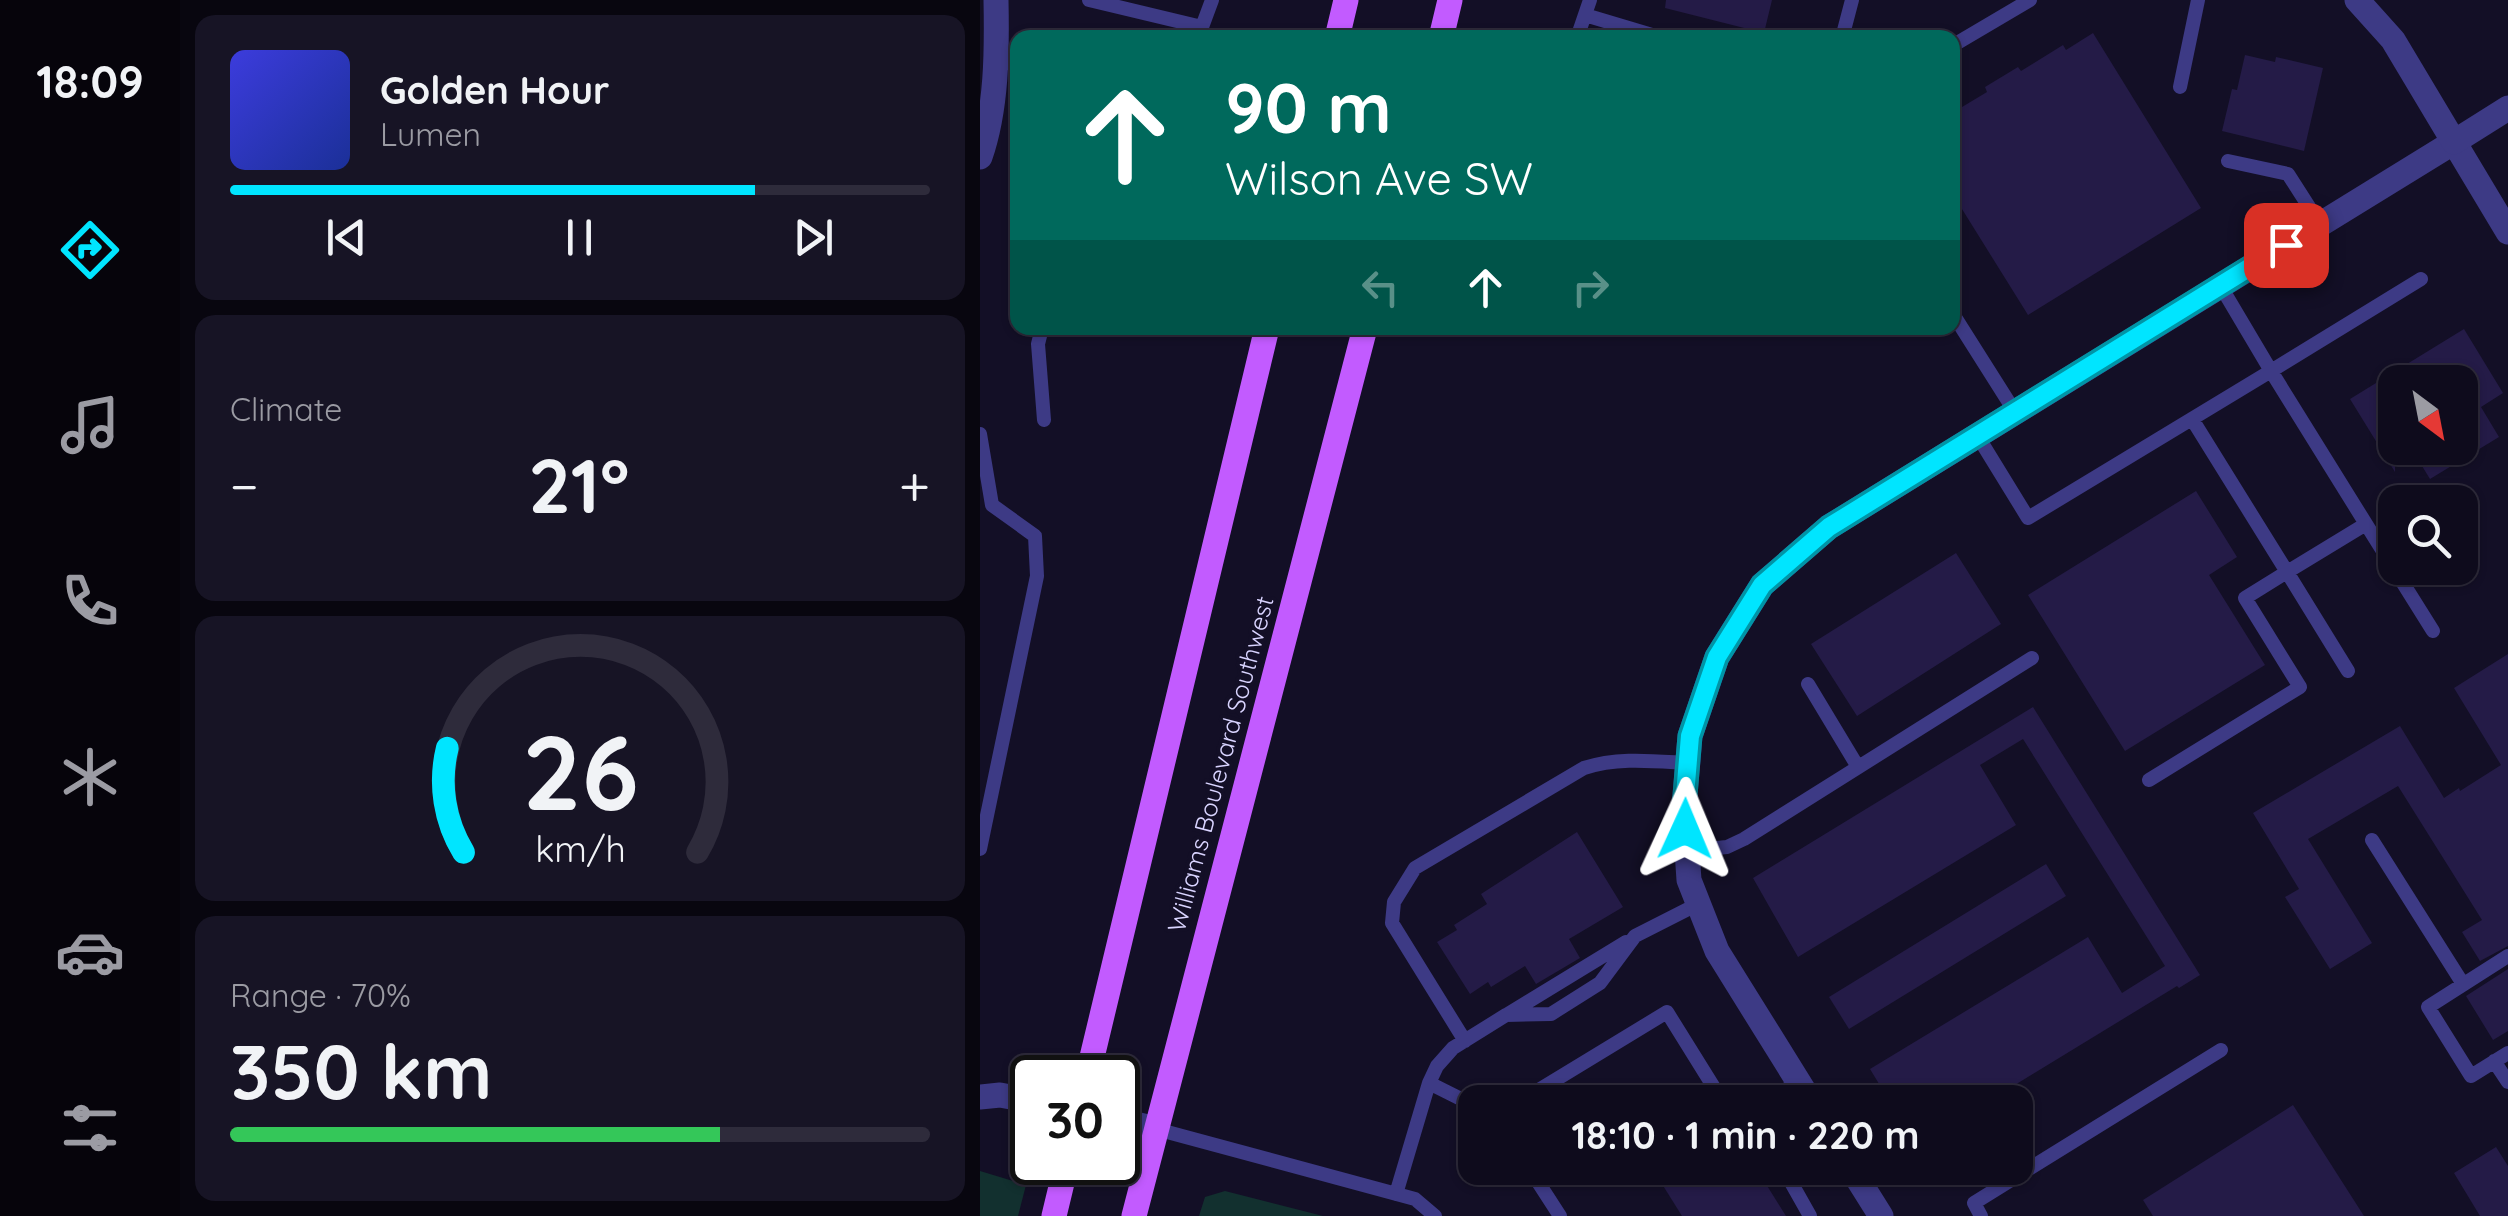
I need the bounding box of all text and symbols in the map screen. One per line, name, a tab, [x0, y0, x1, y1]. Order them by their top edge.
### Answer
text: 18:09	[36, 53, 144, 109]
text: 90 m	[1225, 63, 1392, 151]
text: Golden Hour	[380, 66, 609, 114]
icon: ahead	[1060, 70, 1190, 200]
text: Lumen	[380, 114, 481, 154]
text: Wilson Ave SW	[1225, 150, 1533, 206]
pin	[2244, 203, 2329, 288]
icon: previous	[319, 210, 374, 265]
icon: pause	[552, 210, 607, 265]
icon: next	[786, 210, 841, 265]
icon: directions	[55, 215, 125, 285]
icon: arrive	[2259, 218, 2314, 273]
icon: left	[1353, 260, 1408, 315]
icon: ahead	[1458, 260, 1513, 315]
icon: right	[1563, 260, 1618, 315]
north arrow	[2378, 365, 2478, 465]
map controls	[2378, 365, 2478, 585]
text: Climate	[230, 389, 342, 429]
icon: music	[55, 390, 125, 460]
text: 21°	[528, 438, 629, 532]
text: −	[230, 451, 259, 520]
text: +	[899, 451, 930, 520]
button: search	[2378, 485, 2478, 585]
icon: phone	[55, 566, 125, 636]
street label: Williams Boulevard Southwest	[1160, 593, 1280, 935]
text: 26	[522, 706, 638, 836]
icon: climate	[55, 742, 125, 812]
position arrow	[1633, 777, 1737, 881]
text: km/h	[535, 826, 625, 871]
icon: car	[55, 917, 125, 987]
text: Range · 70%	[230, 975, 411, 1015]
text: 350 km	[230, 1024, 492, 1118]
speed limit sign: 30	[1010, 1055, 1140, 1185]
icon: filters	[55, 1093, 125, 1163]
text: 18:10 · 1 min · 220 m	[1572, 1111, 1919, 1159]

